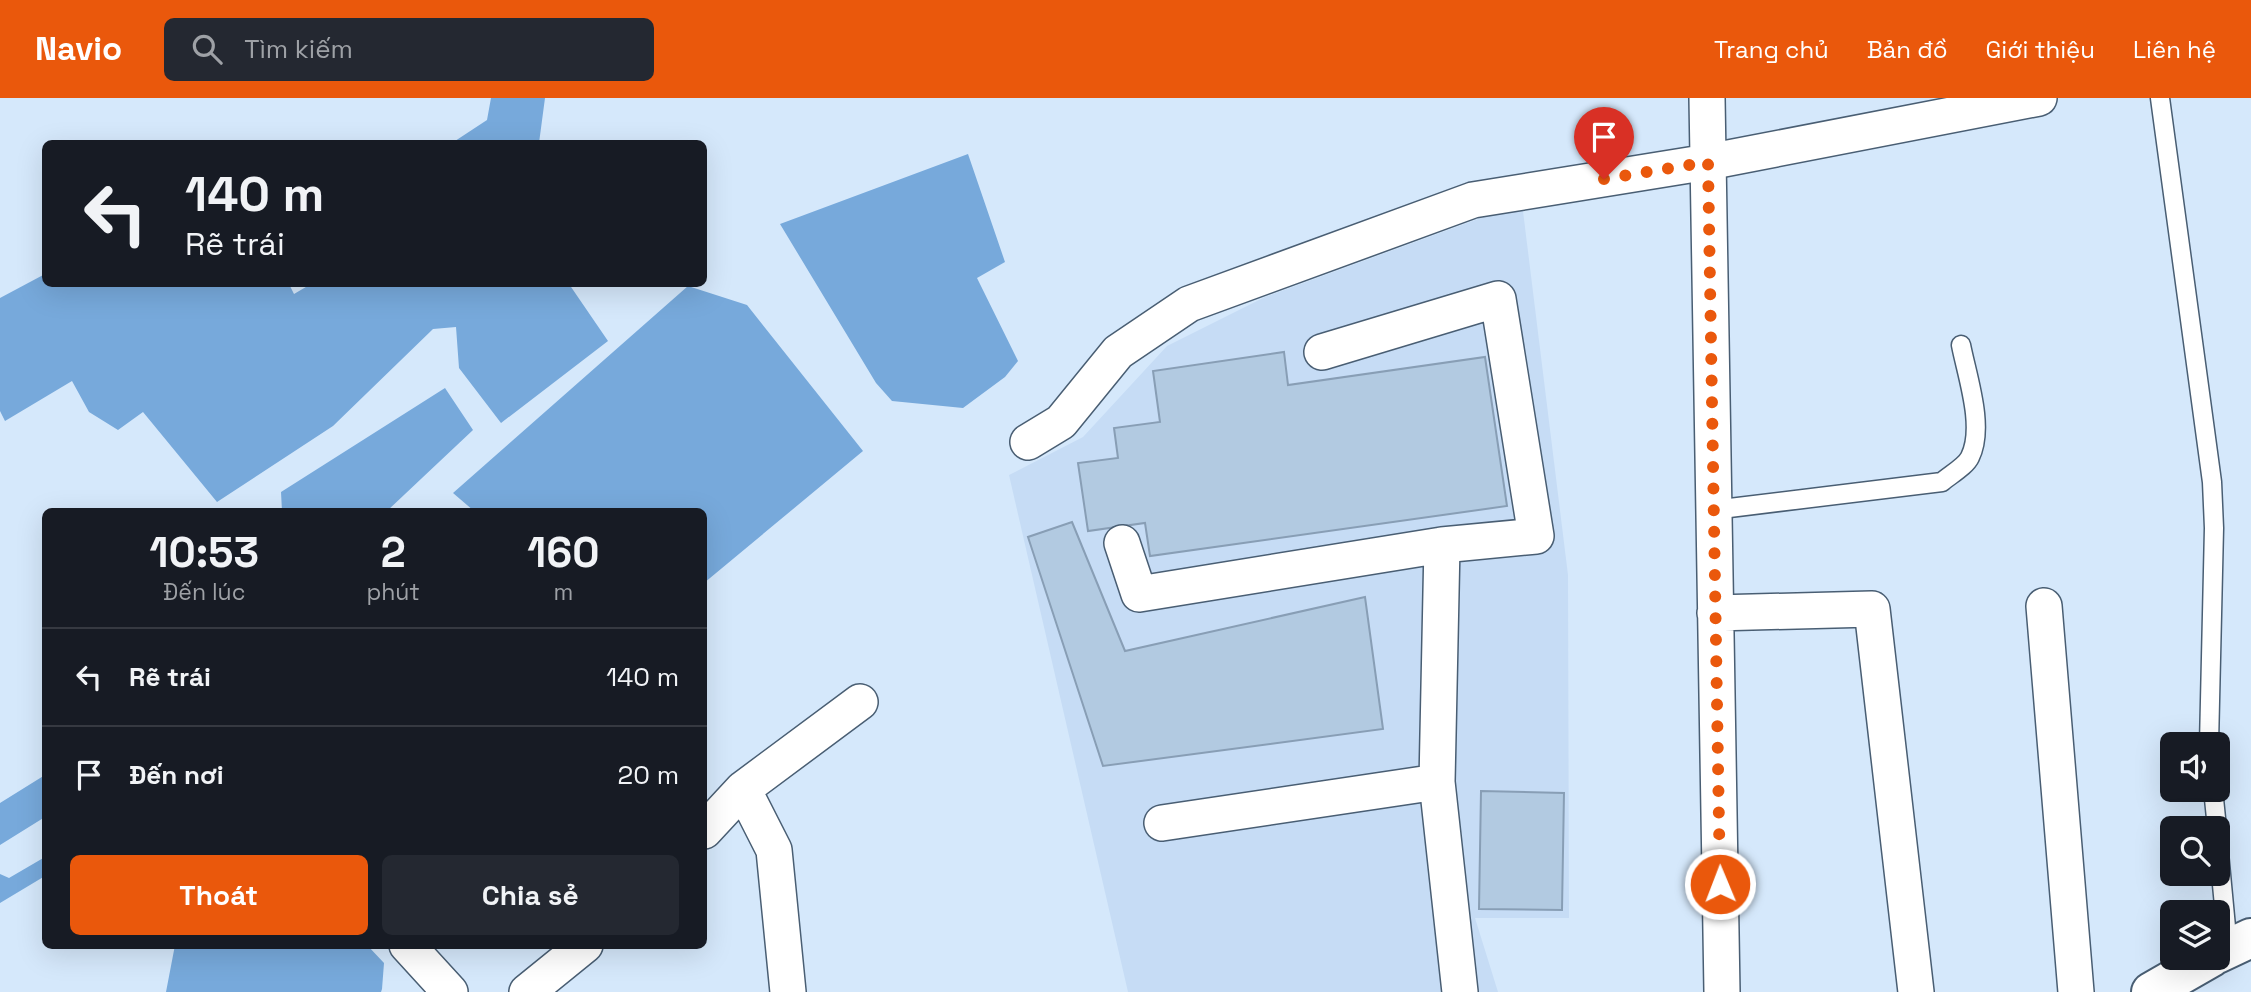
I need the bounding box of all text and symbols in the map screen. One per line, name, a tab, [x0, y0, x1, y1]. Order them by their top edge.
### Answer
search box	[164, 18, 654, 81]
text: Navio	[35, 28, 122, 70]
icon: search	[188, 30, 226, 68]
text: Tìm kiếm	[244, 32, 353, 66]
text: Trang chủ	[1714, 34, 1829, 65]
text: Bản đồ	[1867, 34, 1948, 65]
text: Giới thiệu	[1986, 34, 2095, 65]
text: Liên hệ	[2133, 34, 2216, 65]
pin	[1574, 107, 1634, 179]
icon: arrive	[1585, 118, 1623, 156]
text: 140 m	[185, 163, 324, 225]
icon: left	[70, 168, 161, 259]
text: Rẽ trái	[185, 224, 285, 264]
text: 10:53	[150, 526, 259, 579]
text: 2	[381, 526, 406, 579]
text: 160	[527, 526, 600, 579]
text: Đến lúc	[163, 577, 245, 607]
text: phút	[366, 577, 420, 607]
text: m	[554, 577, 573, 607]
icon: left	[70, 658, 108, 696]
text: Rẽ trái	[129, 660, 211, 694]
text: 140 m	[606, 660, 679, 694]
map controls	[2160, 732, 2230, 970]
button: sound	[2160, 732, 2230, 802]
icon: arrive	[70, 756, 108, 794]
text: Đến nơi	[129, 758, 224, 792]
text: 20 m	[618, 758, 679, 792]
button: search	[2160, 816, 2230, 886]
position arrow	[1683, 847, 1757, 921]
button: Thoát	[70, 855, 368, 935]
button: Chia sẻ	[382, 855, 679, 935]
button: layers	[2160, 900, 2230, 970]

